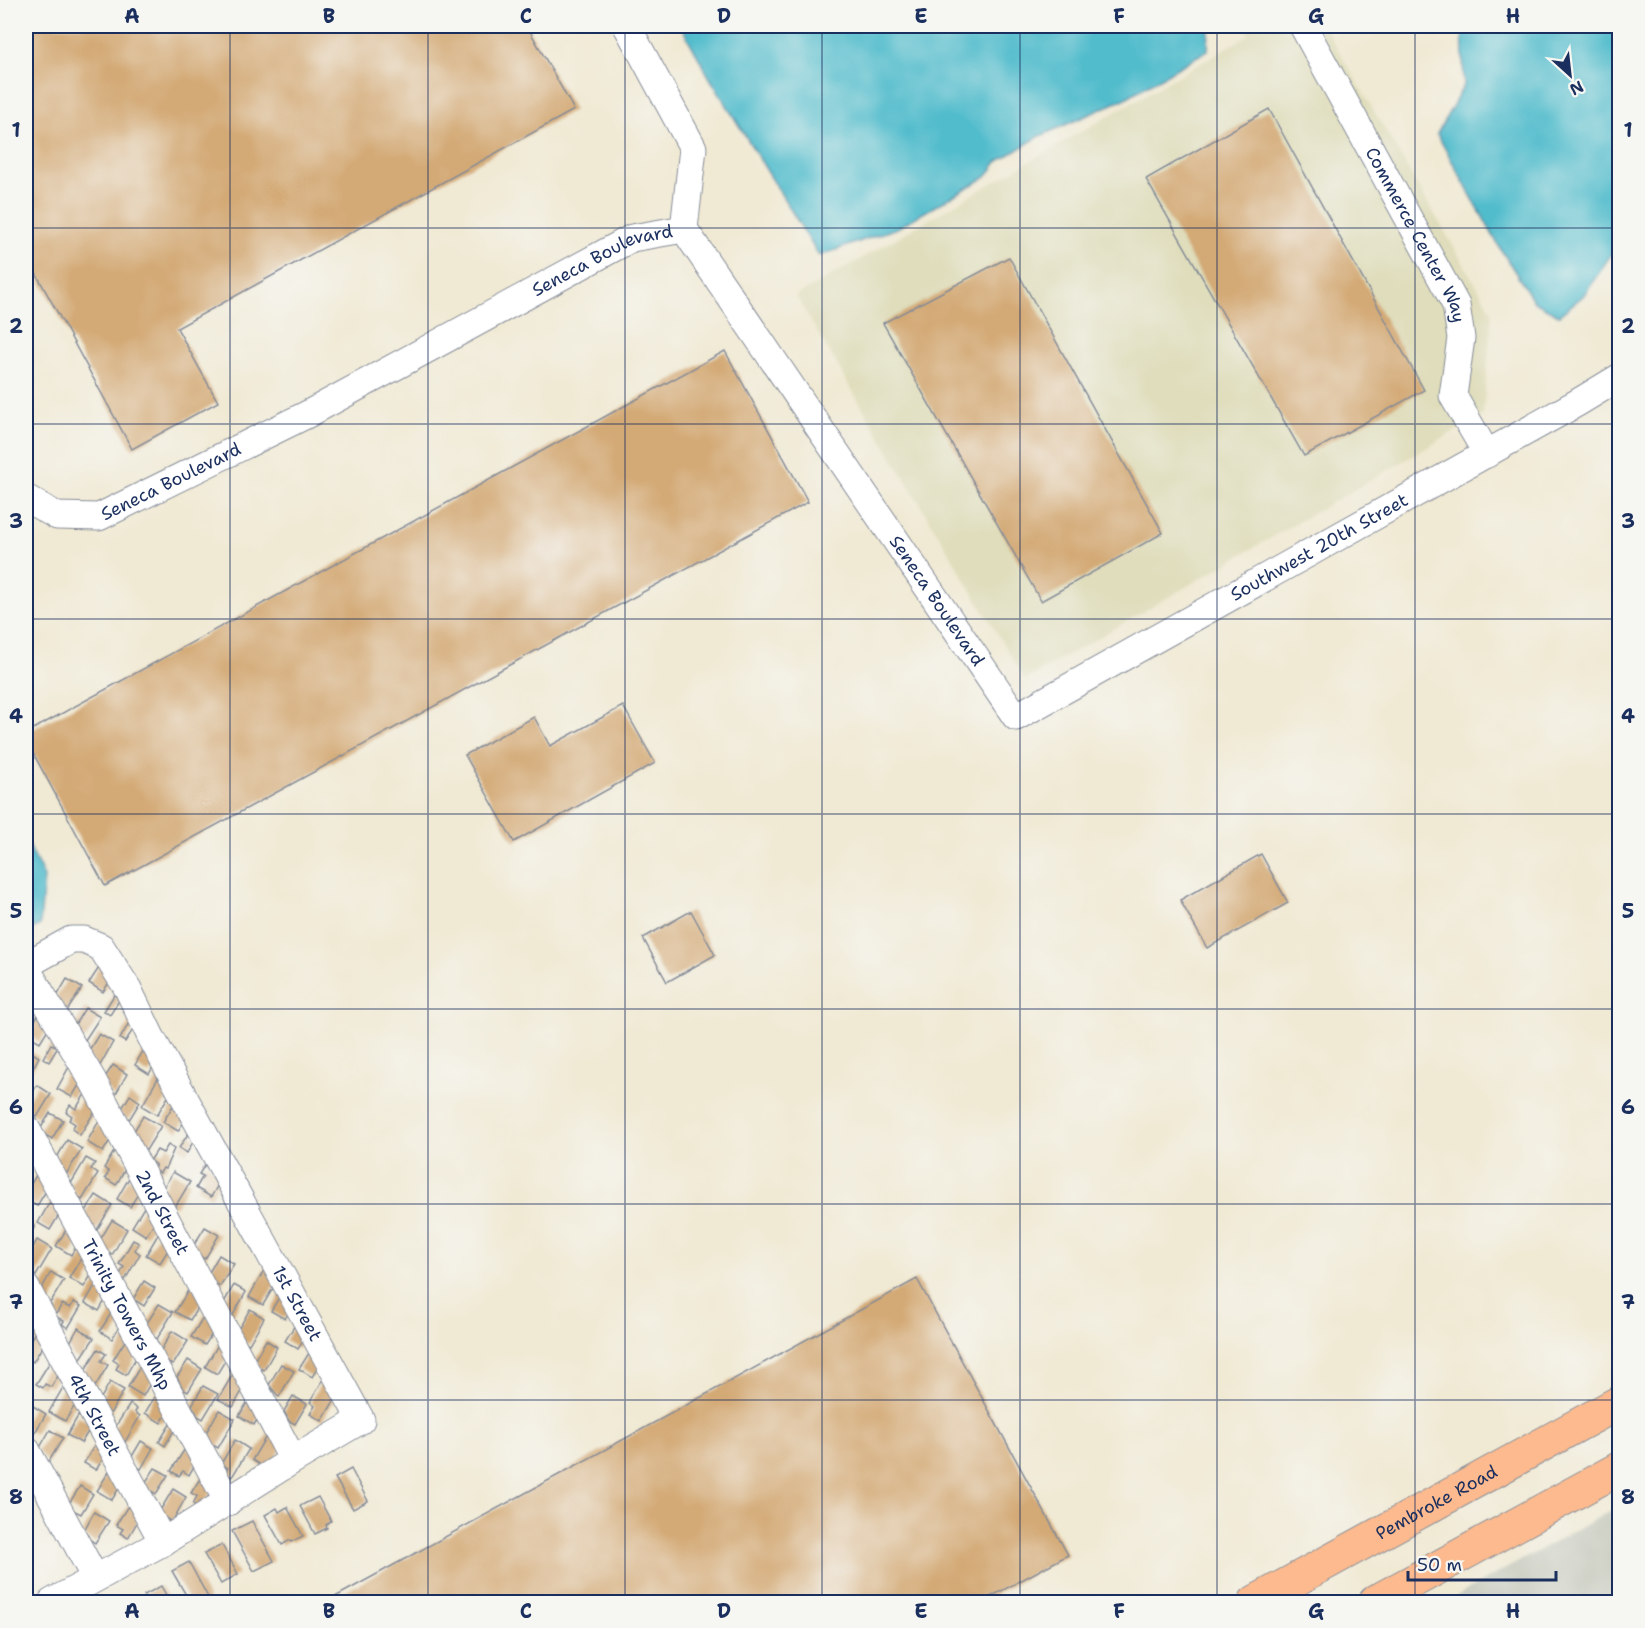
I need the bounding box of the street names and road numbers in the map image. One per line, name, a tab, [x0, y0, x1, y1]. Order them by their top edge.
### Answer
street label: Commerce Center Way	[1360, 143, 1471, 324]
street label: Seneca Boulevard	[528, 219, 675, 302]
street label: Seneca Boulevard	[97, 437, 245, 526]
street label: Southwest 20th Street	[1226, 488, 1412, 607]
street label: Seneca Boulevard	[884, 531, 990, 671]
street label: 2nd Street	[130, 1166, 195, 1260]
street label: Trinity Towers Mhp	[76, 1235, 177, 1394]
street label: 1st Street	[267, 1262, 328, 1346]
street label: 4th Street	[62, 1369, 126, 1460]
street label: Pembroke Road	[1371, 1459, 1502, 1546]

